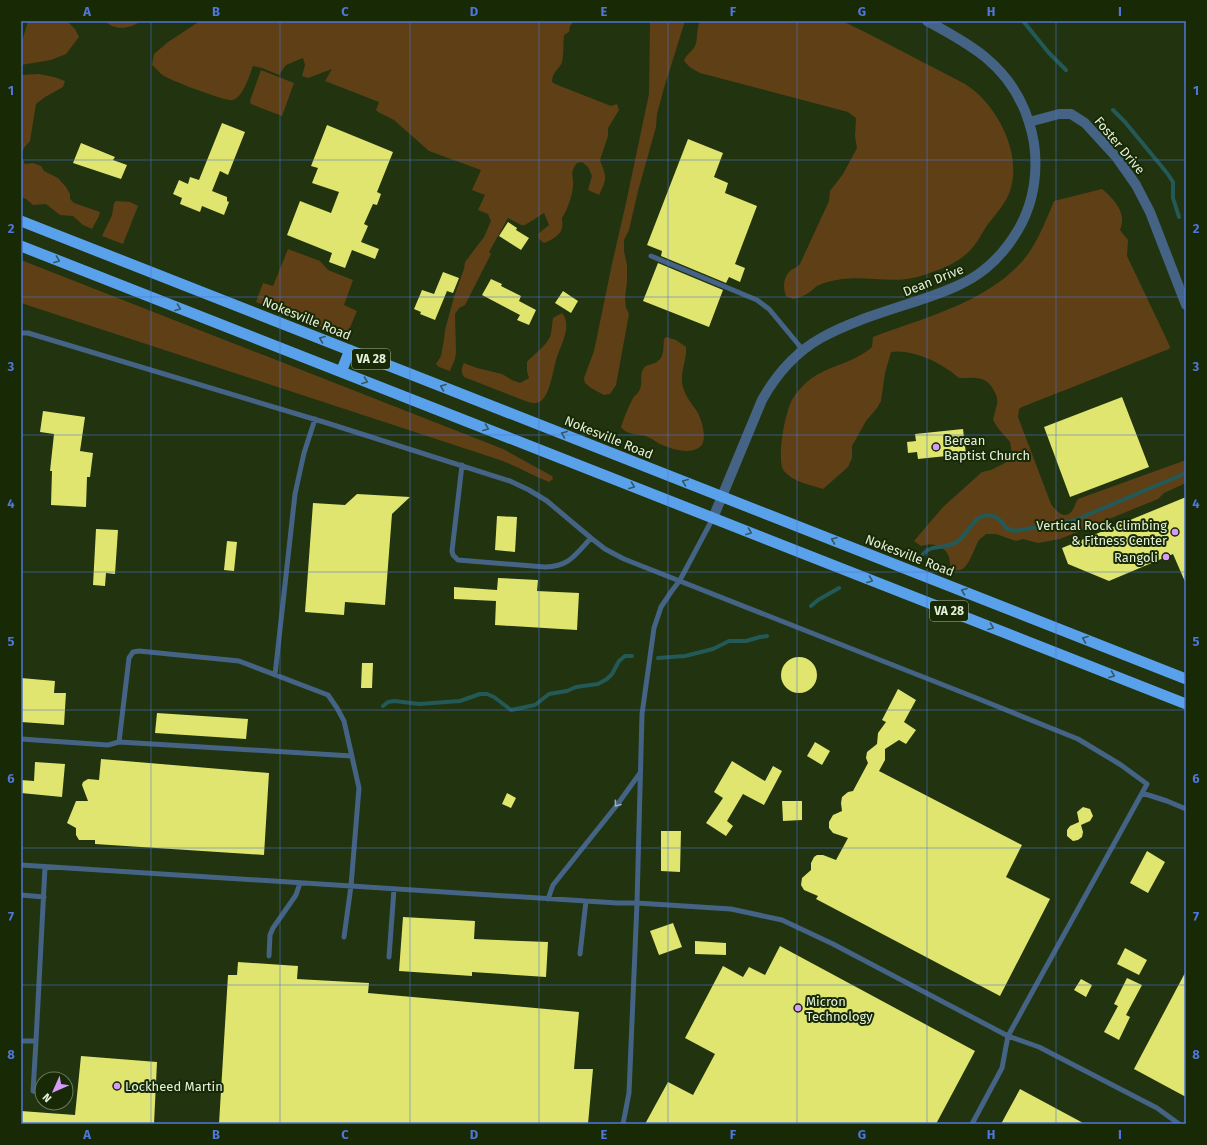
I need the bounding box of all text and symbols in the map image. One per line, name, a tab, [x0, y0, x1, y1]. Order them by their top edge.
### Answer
text: A	[82, 4, 91, 19]
text: B	[212, 4, 220, 19]
text: C	[341, 4, 349, 19]
text: D	[470, 4, 479, 19]
text: E	[601, 4, 608, 19]
text: F	[730, 4, 737, 19]
text: G	[858, 4, 866, 19]
text: H	[987, 4, 995, 19]
text: I	[1118, 4, 1122, 19]
text: 1	[8, 83, 14, 98]
text: 1	[1193, 83, 1199, 98]
street label: Foster Drive	[1091, 114, 1148, 177]
text: 2	[8, 221, 15, 236]
text: 2	[1193, 221, 1200, 236]
one-way arrow	[54, 256, 61, 264]
street label: Dean Drive	[901, 262, 966, 299]
street label: Nokesville Road	[260, 294, 353, 343]
one-way arrow	[175, 303, 182, 311]
one-way arrow	[319, 336, 326, 344]
road number: VA 28	[352, 349, 390, 369]
text: 3	[7, 359, 15, 374]
text: 3	[1192, 359, 1200, 374]
one-way arrow	[360, 376, 368, 384]
one-way arrow	[440, 384, 447, 392]
street label: Nokesville Road	[562, 413, 655, 462]
one-way arrow	[482, 424, 489, 432]
one-way arrow	[561, 431, 568, 439]
place label: Berean Baptist Church	[944, 433, 1030, 463]
marker: Berean Baptist Church	[931, 442, 941, 452]
one-way arrow	[682, 479, 689, 487]
one-way arrow	[628, 481, 636, 489]
text: 4	[7, 496, 15, 511]
text: 4	[1192, 496, 1200, 511]
place label: Vertical Rock Climbing & Fitness Center	[1036, 518, 1167, 548]
one-way arrow	[745, 527, 753, 535]
marker: Vertical Rock Climbing & Fitness Center	[1170, 527, 1180, 537]
street label: Nokesville Road	[863, 532, 956, 579]
one-way arrow	[830, 537, 837, 545]
place label: Rangoli	[1114, 550, 1158, 565]
marker: Rangoli	[1161, 552, 1171, 562]
one-way arrow	[867, 575, 874, 583]
one-way arrow	[960, 588, 968, 596]
road number: VA 28	[930, 601, 968, 621]
one-way arrow	[988, 623, 995, 631]
text: 5	[8, 634, 15, 649]
text: 5	[1193, 634, 1200, 649]
one-way arrow	[1081, 635, 1088, 643]
one-way arrow	[1109, 670, 1116, 678]
text: 6	[7, 771, 15, 786]
text: 6	[1192, 771, 1200, 786]
one-way arrow	[615, 800, 622, 807]
text: 7	[8, 909, 14, 924]
text: 7	[1193, 909, 1199, 924]
place label: Micron Technology	[806, 994, 873, 1024]
marker: Micron Technology	[793, 1003, 803, 1013]
text: 8	[7, 1047, 15, 1062]
text: 8	[1192, 1047, 1200, 1062]
north arrow	[34, 1071, 74, 1111]
place label: Lockheed Martin	[125, 1079, 223, 1094]
marker: Lockheed Martin	[112, 1081, 122, 1091]
text: N	[40, 1091, 54, 1105]
text: A	[82, 1127, 91, 1142]
text: B	[212, 1127, 220, 1142]
text: C	[341, 1127, 349, 1142]
text: D	[470, 1127, 479, 1142]
text: E	[601, 1127, 608, 1142]
text: F	[730, 1127, 737, 1142]
text: G	[858, 1127, 866, 1142]
text: H	[987, 1127, 995, 1142]
text: I	[1118, 1127, 1122, 1142]

